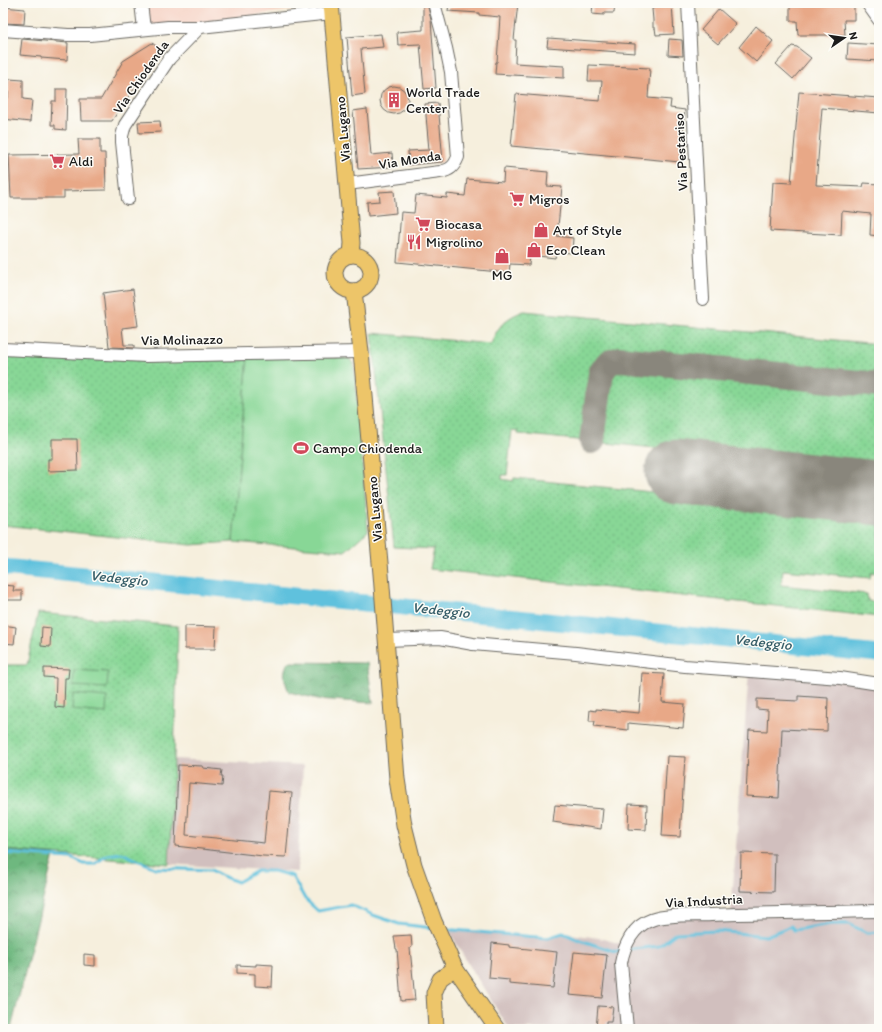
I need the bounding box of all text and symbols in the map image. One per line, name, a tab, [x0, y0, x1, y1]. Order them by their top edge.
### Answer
north arrow	[824, 18, 864, 58]
text: N	[846, 31, 860, 41]
street label: Via Chiodenda	[109, 36, 173, 117]
place label: World Trade Center	[406, 84, 480, 117]
building icon: World Trade Center	[385, 91, 403, 109]
street label: Via Lugano	[332, 95, 354, 163]
street label: Via Pestariso	[670, 113, 692, 191]
street label: Via Monda	[378, 147, 443, 173]
supermarket icon: Aldi	[48, 152, 66, 170]
place label: Aldi	[69, 153, 93, 170]
supermarket icon: Migros	[508, 190, 526, 208]
place label: Migros	[529, 191, 569, 208]
supermarket icon: Biocasa	[414, 215, 432, 233]
place label: Biocasa	[435, 216, 483, 233]
shop icon: Art of Style	[532, 221, 550, 239]
place label: Art of Style	[553, 222, 622, 239]
restaurant icon: Migrolino	[405, 233, 423, 251]
place label: Migrolino	[426, 234, 483, 251]
shop icon: Eco Clean	[525, 241, 543, 259]
place label: Eco Clean	[546, 242, 605, 259]
shop icon: MG	[493, 247, 511, 265]
place label: MG	[492, 267, 512, 284]
street label: Via Molinazzo	[141, 331, 223, 349]
sports icon: Campo Chiodenda	[292, 439, 310, 457]
place label: Campo Chiodenda	[313, 440, 423, 457]
street label: Via Lugano	[364, 475, 386, 543]
water label: Vedeggio	[89, 566, 150, 590]
water label: Vedeggio	[411, 598, 472, 622]
water label: Vedeggio	[733, 630, 794, 654]
street label: Via Industria	[665, 890, 743, 912]

